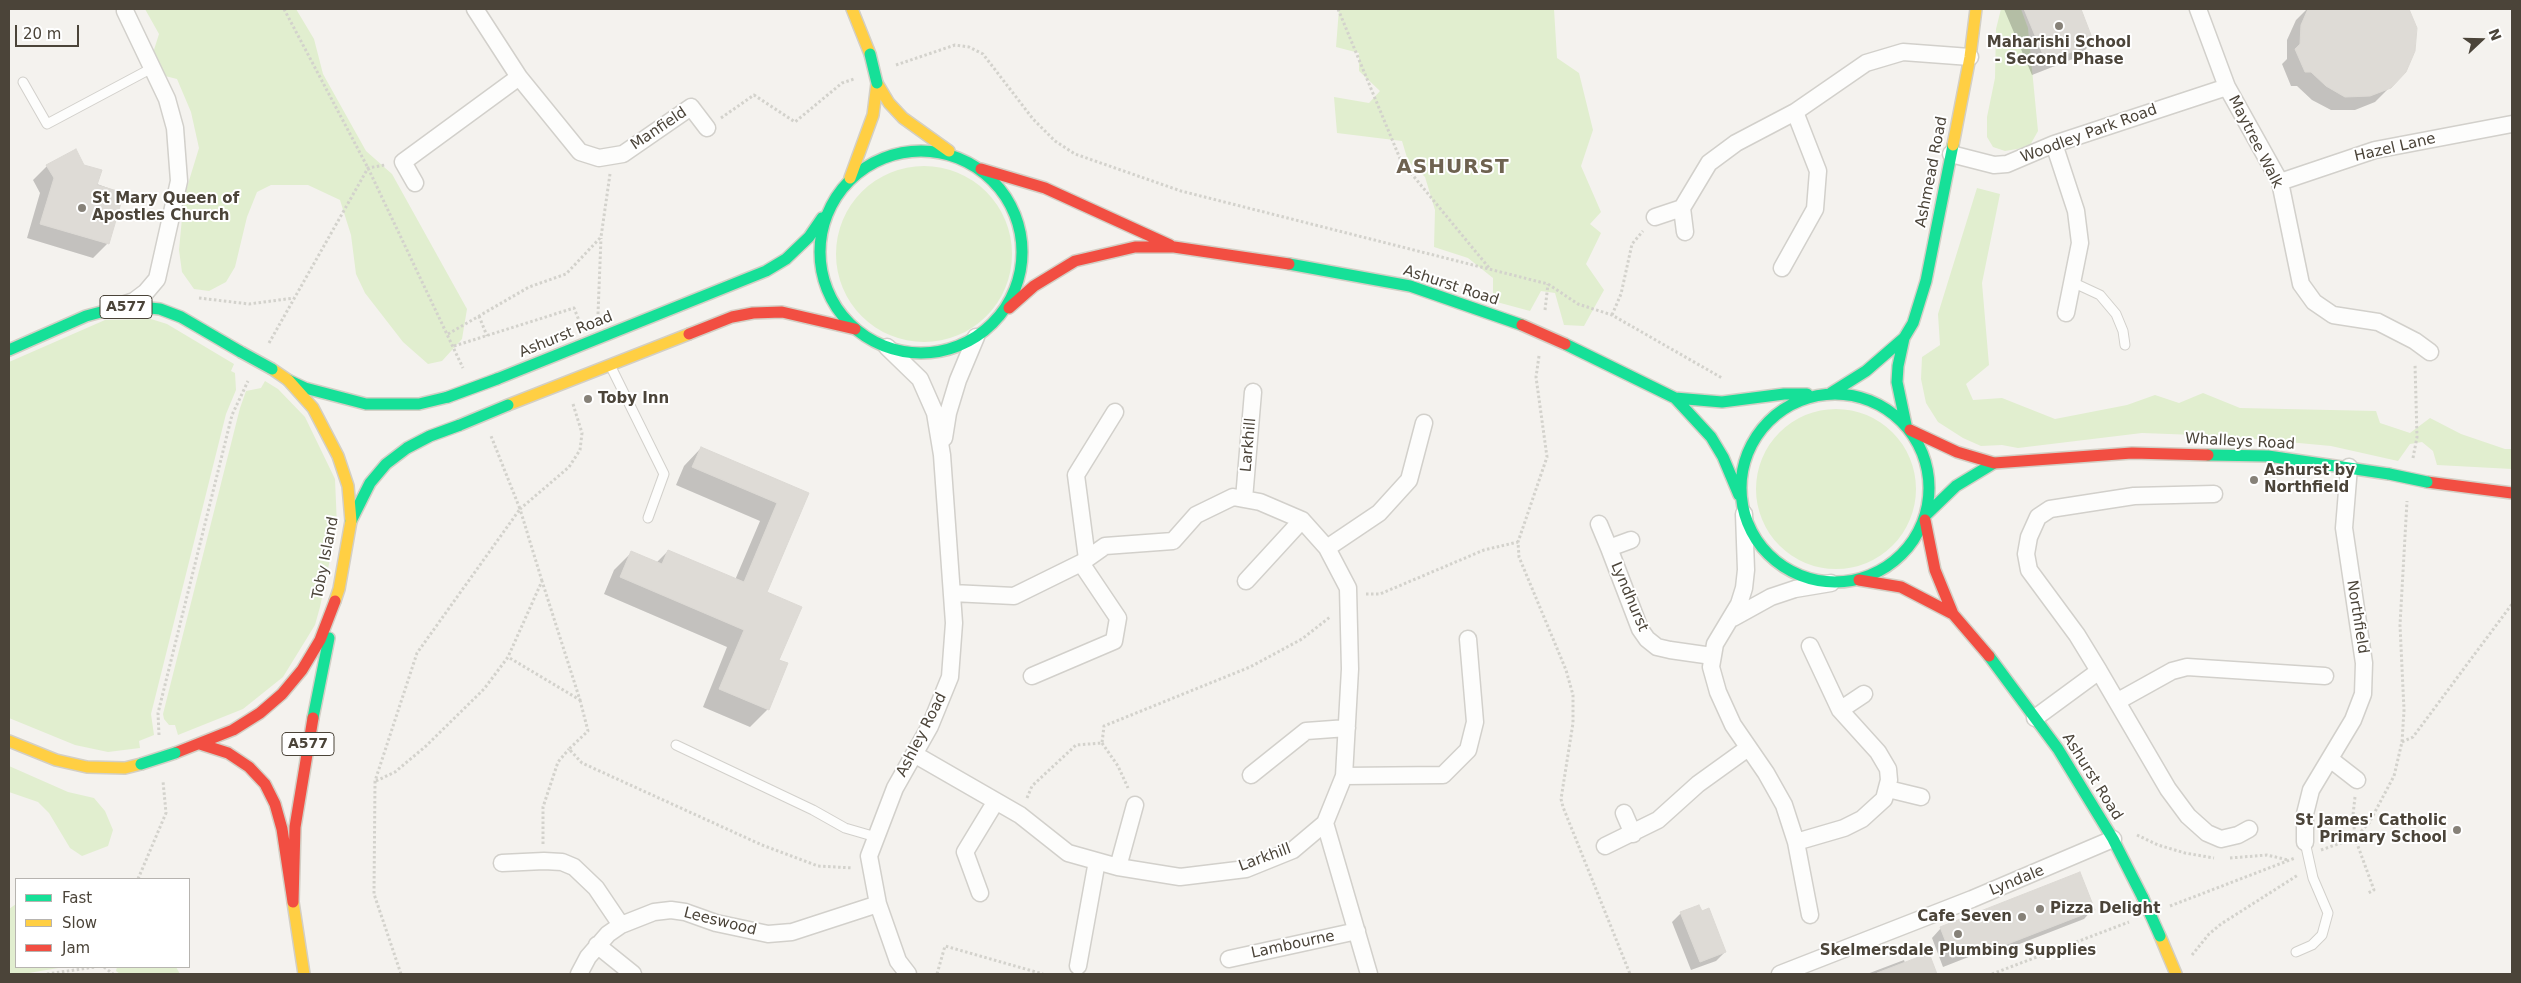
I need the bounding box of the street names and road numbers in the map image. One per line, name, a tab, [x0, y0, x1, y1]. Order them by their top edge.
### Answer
street label: Maytree Walk	[2224, 93, 2286, 191]
street label: Woodley Park Road	[2018, 101, 2160, 167]
street label: Manfield	[627, 104, 691, 154]
street label: Ashmead Road	[1912, 115, 1952, 229]
street label: Hazel Lane	[2353, 130, 2437, 166]
street label: Ashurst Road	[1401, 262, 1501, 310]
road number: A577	[100, 296, 152, 318]
street label: Ashurst Road	[517, 308, 615, 362]
street label: Larkhill	[1238, 417, 1260, 473]
street label: Whalleys Road	[2185, 430, 2295, 454]
street label: Toby Island	[309, 515, 343, 601]
street label: Lyndhurst	[1606, 560, 1652, 634]
street label: Northfield	[2342, 579, 2372, 655]
street label: Ashley Road	[893, 690, 951, 780]
street label: Ashurst Road	[2058, 730, 2126, 824]
road number: A577	[282, 732, 334, 756]
street label: Larkhill	[1236, 840, 1294, 876]
street label: Lyndale	[1987, 862, 2047, 900]
street label: Leeswood	[682, 904, 758, 940]
street label: Lambourne	[1250, 927, 1336, 963]

